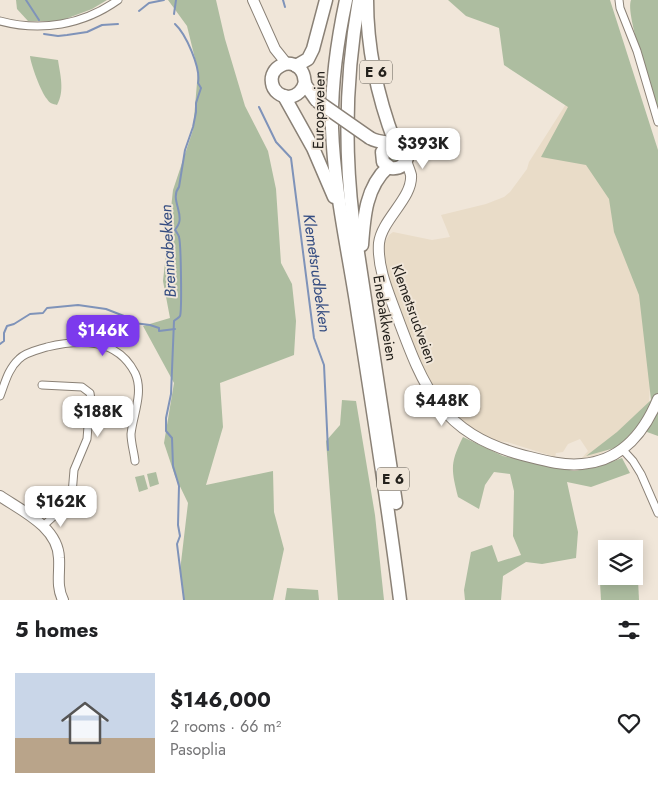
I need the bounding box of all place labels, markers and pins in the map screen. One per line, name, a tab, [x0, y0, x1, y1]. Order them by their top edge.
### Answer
pin: $393K	[388, 128, 458, 170]
pin: $146K	[68, 314, 138, 357]
pin: $448K	[407, 384, 477, 427]
pin: $188K	[63, 396, 133, 438]
pin: $162K	[26, 486, 96, 528]

